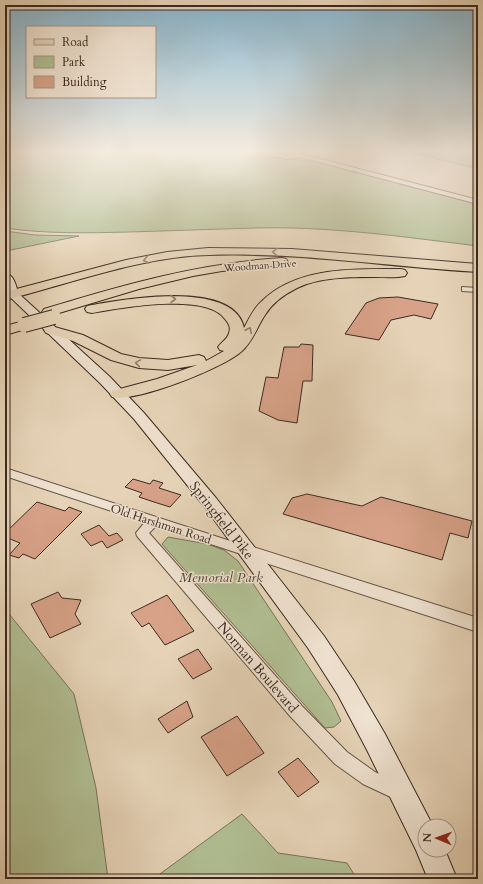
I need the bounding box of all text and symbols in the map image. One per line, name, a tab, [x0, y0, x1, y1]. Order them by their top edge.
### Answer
legend	[26, 26, 156, 98]
text: Road	[62, 34, 89, 50]
text: Park	[62, 54, 86, 70]
text: Building	[62, 74, 107, 90]
one-way arrow	[272, 247, 278, 256]
one-way arrow	[143, 256, 149, 264]
street label: Woodman Drive	[222, 256, 297, 276]
one-way arrow	[170, 295, 176, 303]
one-way arrow	[245, 327, 252, 334]
one-way arrow	[135, 359, 141, 368]
street label: Springfield Pike	[185, 477, 258, 563]
street label: Old Harshman Road	[109, 500, 214, 548]
park label: Memorial Park	[179, 568, 263, 587]
street label: Norman Boulevard	[213, 618, 303, 717]
north arrow	[417, 818, 457, 858]
text: N	[420, 832, 435, 843]

